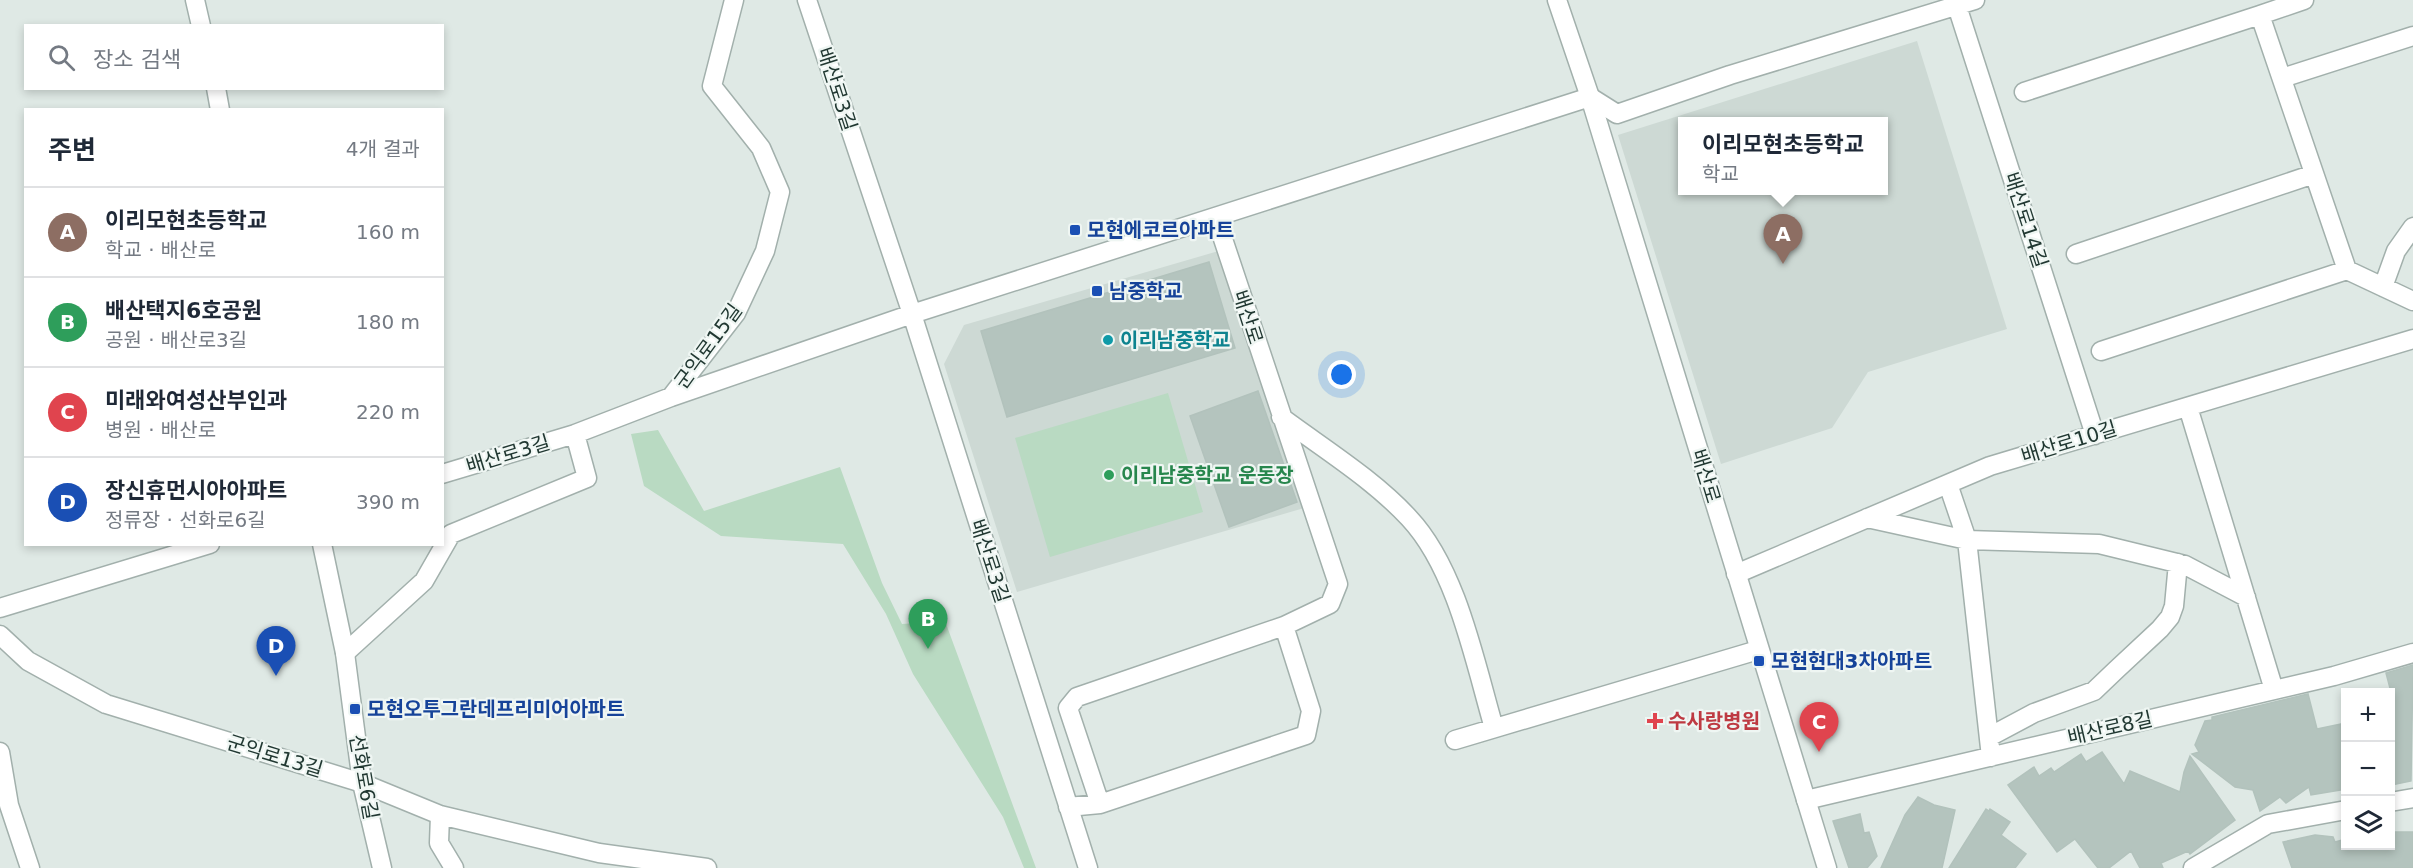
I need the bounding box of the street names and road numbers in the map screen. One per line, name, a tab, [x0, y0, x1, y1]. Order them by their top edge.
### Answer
street label: 배산로3길	[812, 44, 862, 134]
street label: 배산로14길	[1999, 169, 2053, 271]
street label: 배산로	[1228, 287, 1268, 347]
street label: 군익로15길	[669, 299, 747, 393]
street label: 배산로10길	[2018, 416, 2120, 468]
street label: 배산로3길	[463, 430, 553, 478]
street label: 배산로	[1686, 446, 1726, 506]
street label: 배산로3길	[965, 516, 1015, 606]
street label: 배산로8길	[2065, 707, 2155, 749]
street label: 군익로13길	[224, 730, 326, 782]
street label: 선화로6길	[345, 732, 383, 822]

